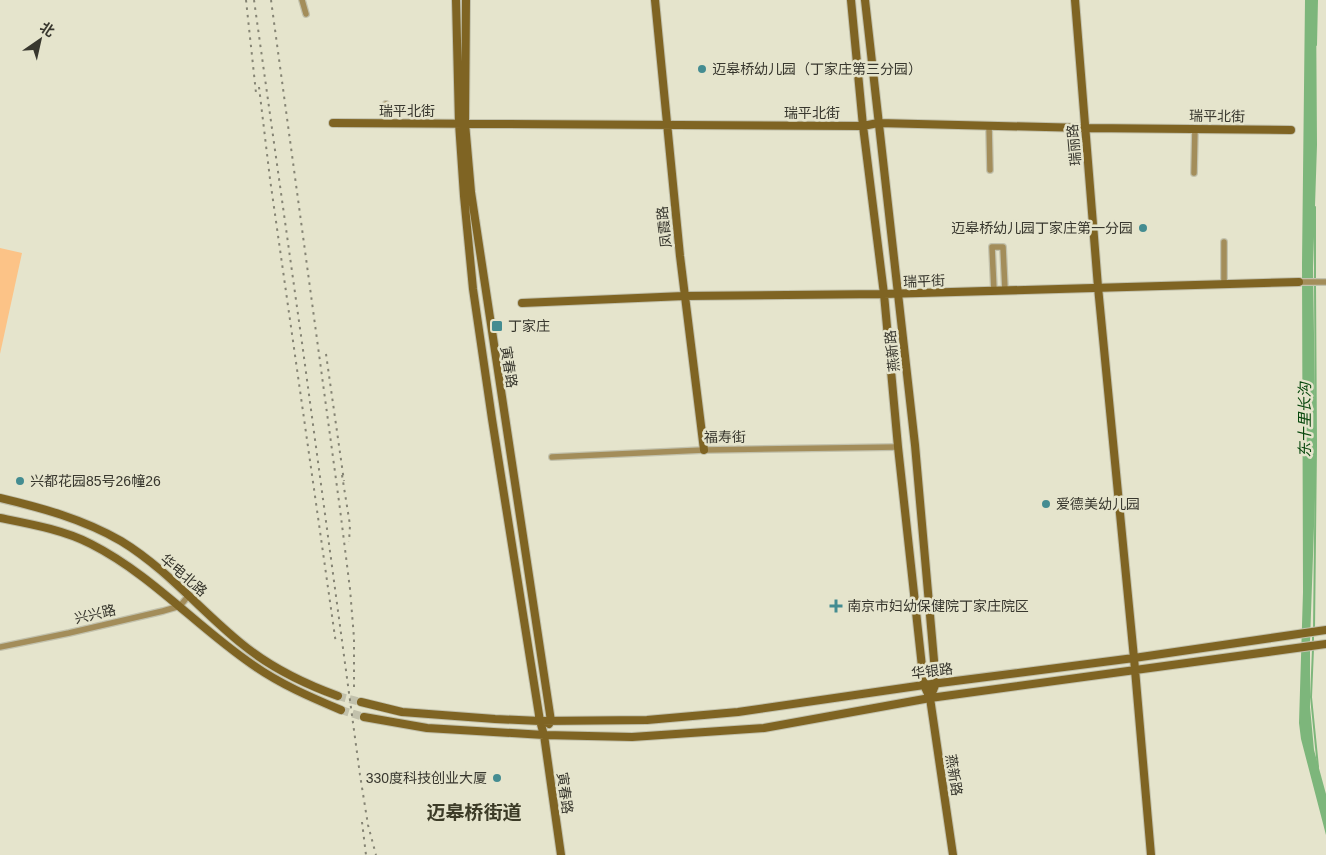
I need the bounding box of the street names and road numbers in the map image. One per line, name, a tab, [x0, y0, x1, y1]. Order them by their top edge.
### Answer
street label: 瑞平北街	[379, 103, 435, 119]
street label: 瑞平北街	[784, 105, 840, 121]
street label: 瑞平北街	[1189, 108, 1245, 124]
street label: 瑞丽路	[1064, 123, 1084, 167]
street label: 凤霞路	[654, 205, 674, 249]
street label: 瑞平街	[903, 272, 945, 290]
street label: 燕新路	[882, 329, 902, 373]
street label: 寅春路	[498, 345, 520, 389]
street label: 福寿街	[704, 429, 746, 445]
street label: 华电北路	[158, 551, 210, 599]
street label: 兴兴路	[73, 601, 117, 627]
street label: 华银路	[910, 661, 954, 681]
street label: 燕新路	[943, 753, 965, 797]
street label: 寅春路	[554, 771, 576, 815]

